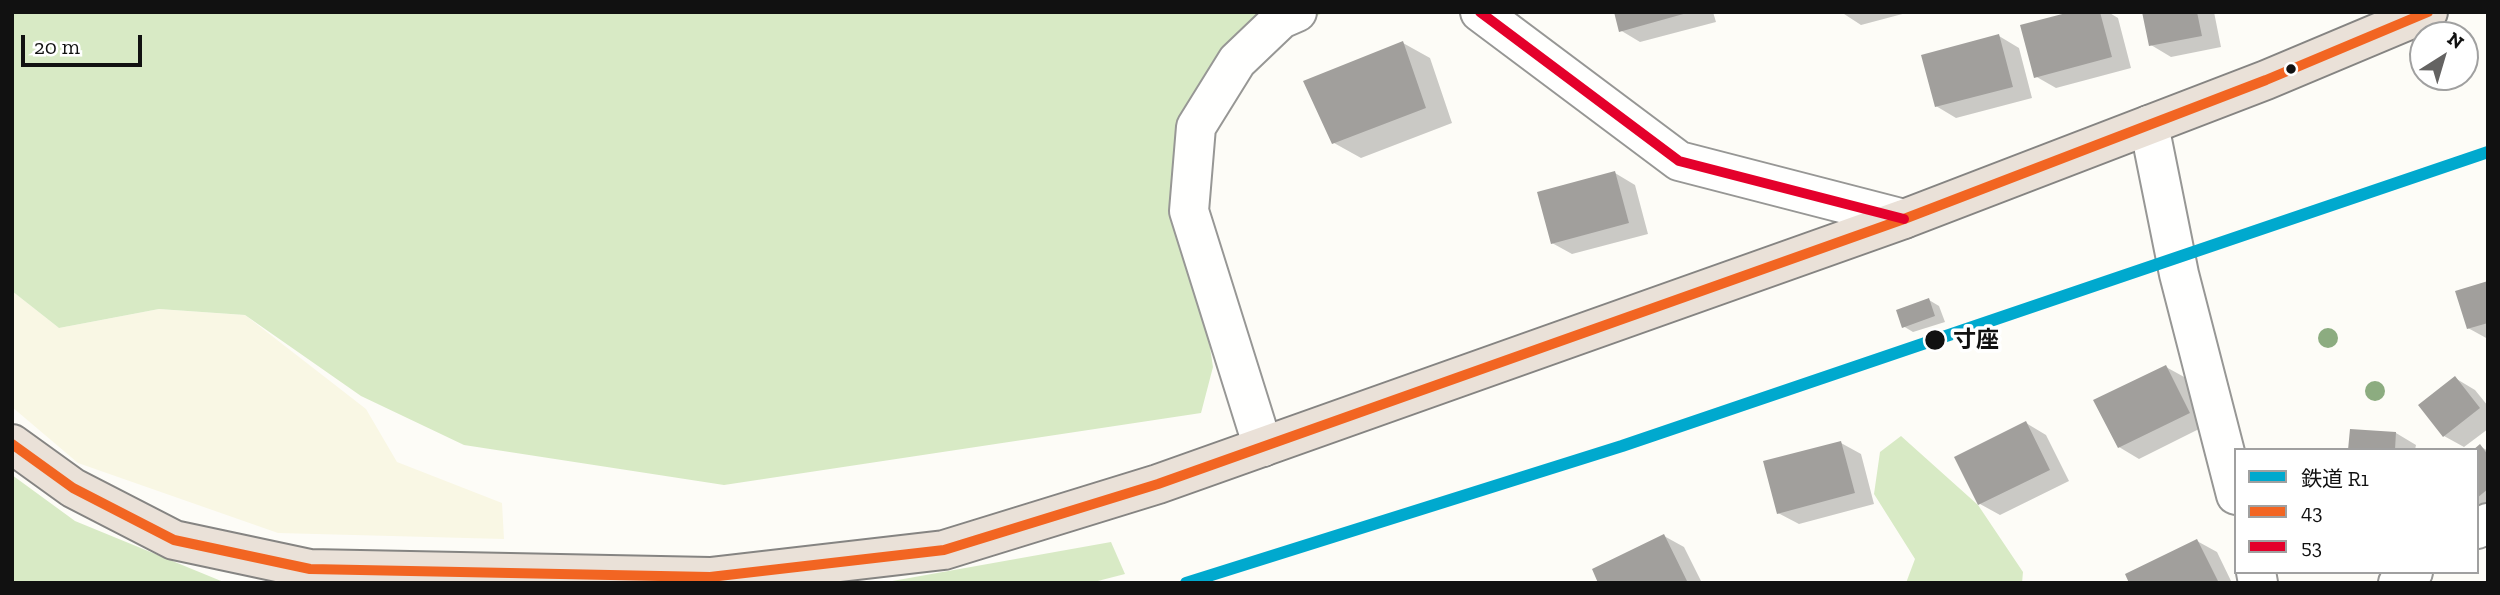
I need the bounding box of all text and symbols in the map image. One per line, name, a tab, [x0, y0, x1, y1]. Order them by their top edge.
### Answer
scale bar	[24, 21, 145, 65]
north arrow	[2409, 21, 2479, 91]
text: N	[2443, 27, 2468, 54]
text: 20 m	[34, 34, 80, 59]
unlabelled marker	[2284, 62, 2298, 76]
place label: 寸座	[1953, 326, 1999, 354]
marker: 寸座	[1923, 328, 1947, 352]
legend	[2234, 448, 2479, 574]
text: 鉄道 R1	[2301, 466, 2369, 491]
text: 43	[2301, 499, 2323, 524]
text: 53	[2301, 534, 2322, 559]

